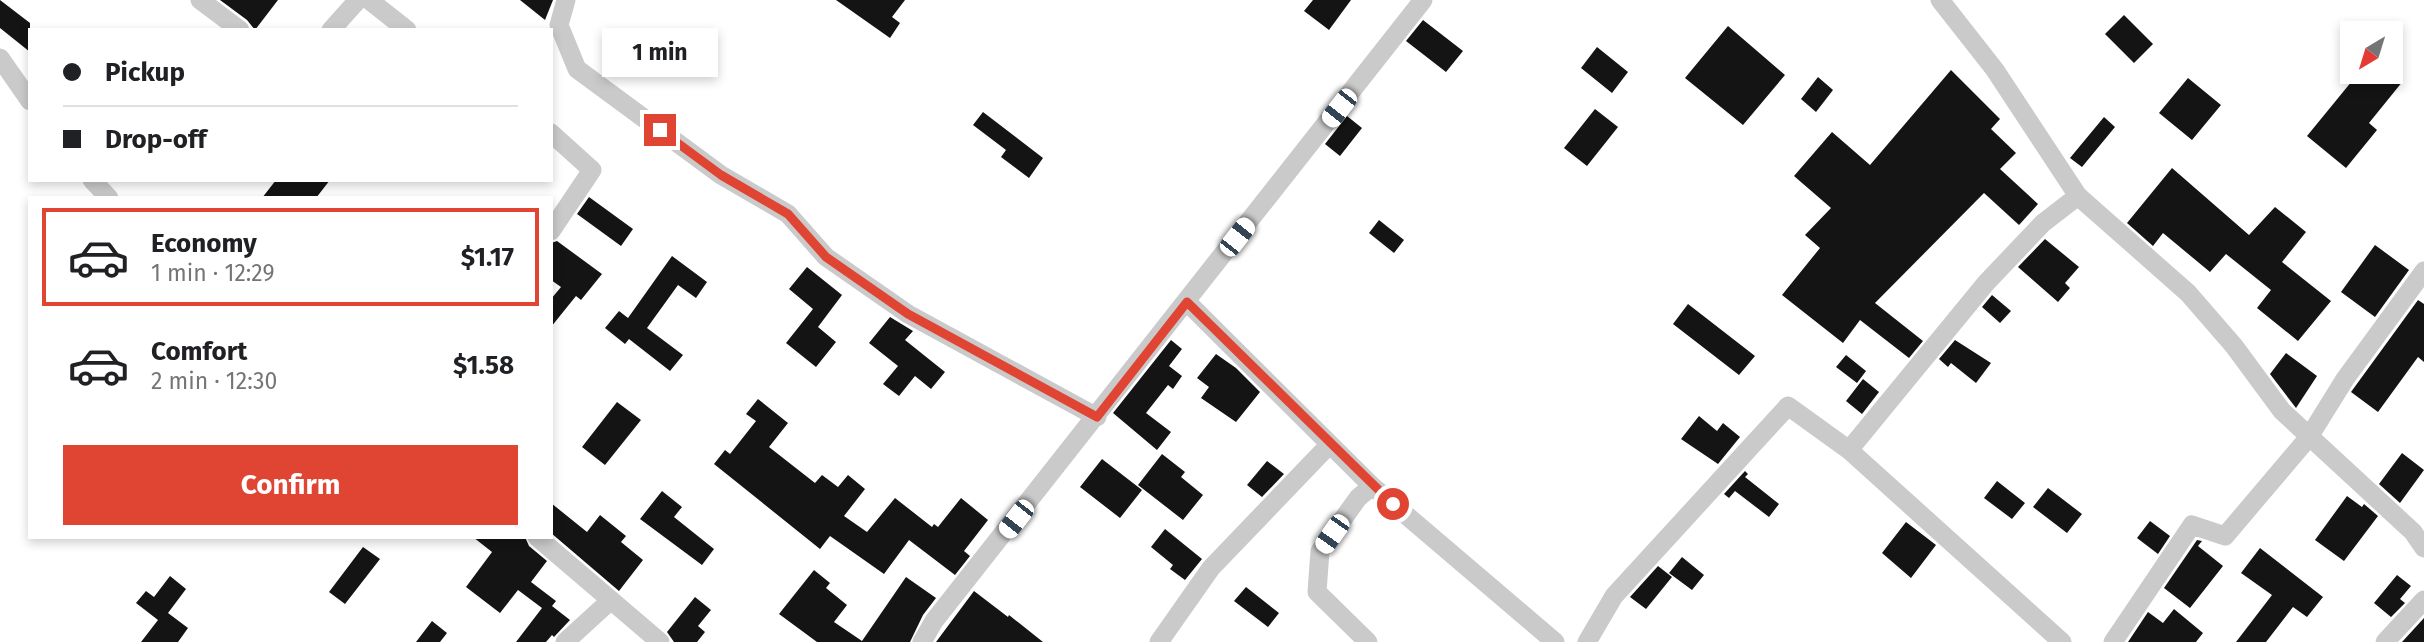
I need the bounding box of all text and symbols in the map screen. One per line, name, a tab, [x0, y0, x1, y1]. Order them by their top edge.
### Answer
north arrow	[2340, 21, 2403, 84]
map controls	[2340, 21, 2403, 84]
callout: 1 min	[602, 29, 718, 78]
text: 1 min	[632, 38, 688, 66]
text: Pickup	[105, 57, 185, 88]
car	[1318, 85, 1361, 131]
route end	[644, 114, 676, 146]
text: Drop-off	[105, 124, 207, 155]
car	[1216, 214, 1259, 260]
icon: car	[67, 226, 130, 289]
text: Economy	[151, 228, 257, 259]
text: $1.17	[461, 242, 514, 273]
text: 1 min · 12:29	[151, 259, 275, 287]
icon: car	[67, 334, 130, 397]
text: Comfort	[151, 336, 247, 367]
text: $1.58	[453, 350, 514, 381]
text: 2 min · 12:30	[151, 367, 277, 395]
button: Confirm	[63, 445, 518, 525]
route start	[1377, 488, 1409, 520]
car	[995, 496, 1038, 542]
car	[1312, 511, 1353, 557]

